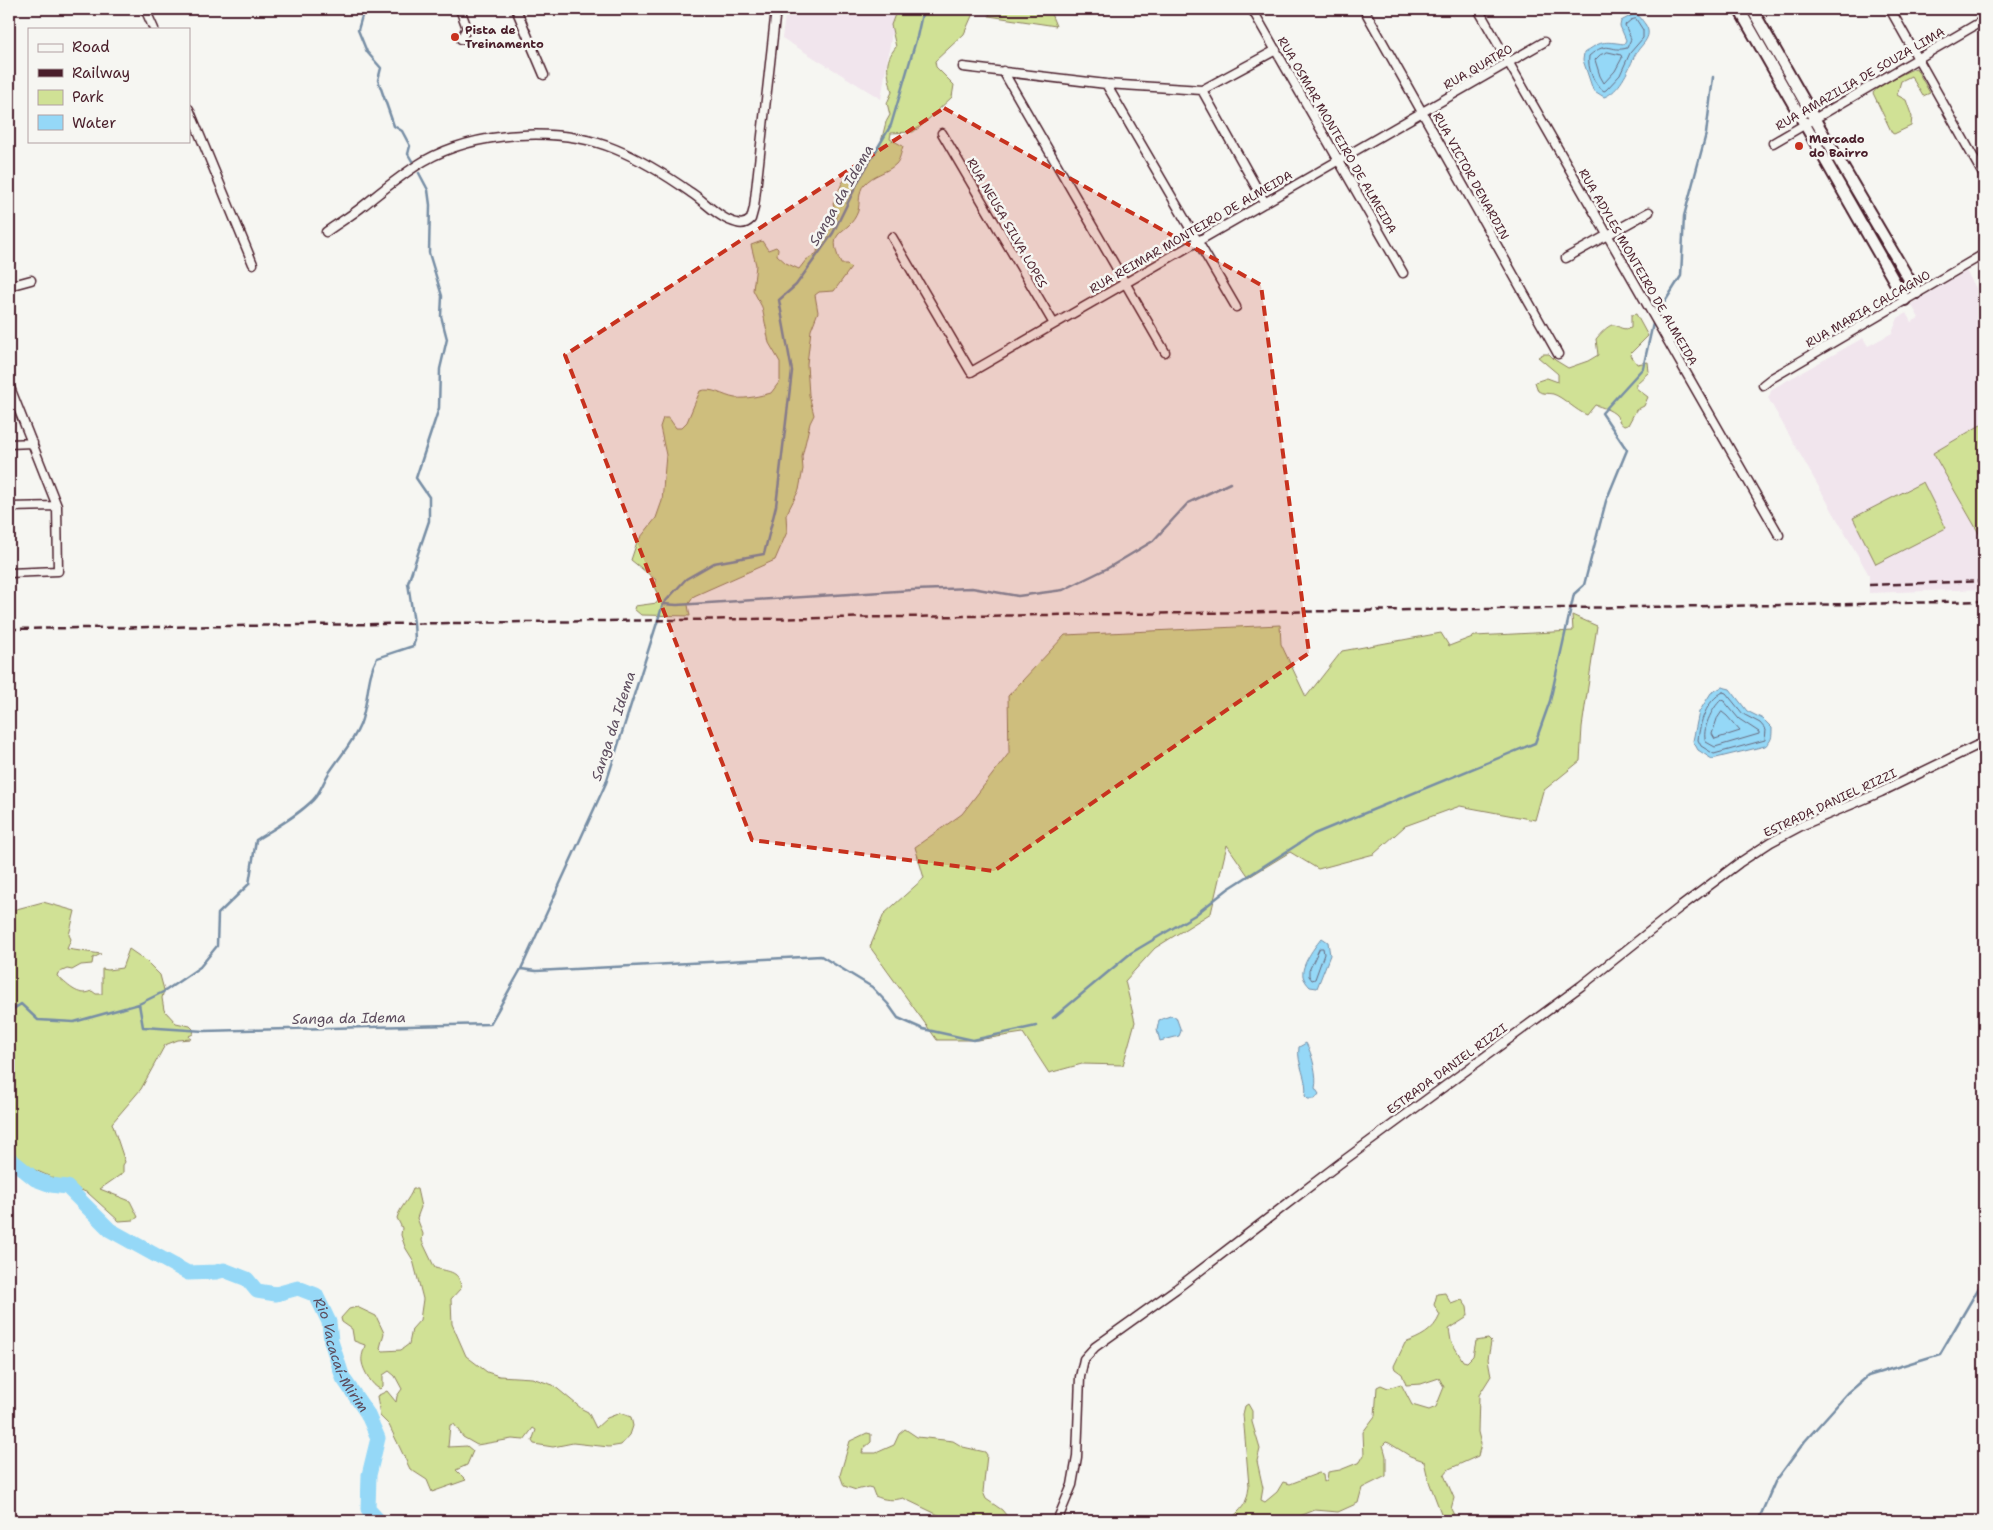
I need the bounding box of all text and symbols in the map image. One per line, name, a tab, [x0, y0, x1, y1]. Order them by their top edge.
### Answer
place label: Pista de Treinamento	[465, 22, 544, 52]
street label: RUA AMAZILIA DE SOUZA LIMA	[1772, 24, 1948, 134]
legend	[28, 28, 190, 142]
marker: Pista de Treinamento	[449, 31, 461, 43]
street label: RUA OSMAR MONTEIRO DE ALMEIDA	[1274, 34, 1400, 237]
text: Road	[72, 37, 110, 57]
street label: RUA QUATRO	[1440, 41, 1516, 93]
text: Railway	[72, 63, 130, 83]
text: Park	[72, 87, 104, 107]
street label: RUA VICTOR DENARDIN	[1429, 110, 1513, 242]
text: Water	[72, 113, 116, 133]
place label: Mercado do Bairro	[1809, 131, 1868, 161]
marker: Mercado do Bairro	[1793, 140, 1805, 152]
water label: Sanga da Idema	[805, 141, 877, 249]
street label: RUA NEUSA SILVA LOPES	[963, 155, 1051, 291]
street label: RUA ADYLES MONTEIRO DE ALMEIDA	[1575, 166, 1701, 369]
street label: RUA REIMAR MONTEIRO DE ALMEIDA	[1087, 167, 1296, 297]
street label: RUA MARIA CALCAGNO	[1803, 267, 1933, 351]
water label: Sanga da Idema	[587, 669, 639, 783]
street label: ESTRADA DANIEL RIZZI	[1761, 765, 1899, 841]
water label: Sanga da Idema	[292, 1008, 406, 1028]
street label: ESTRADA DANIEL RIZZI	[1384, 1020, 1511, 1118]
water label: Rio Vacacaí-Mirim	[309, 1294, 373, 1416]

